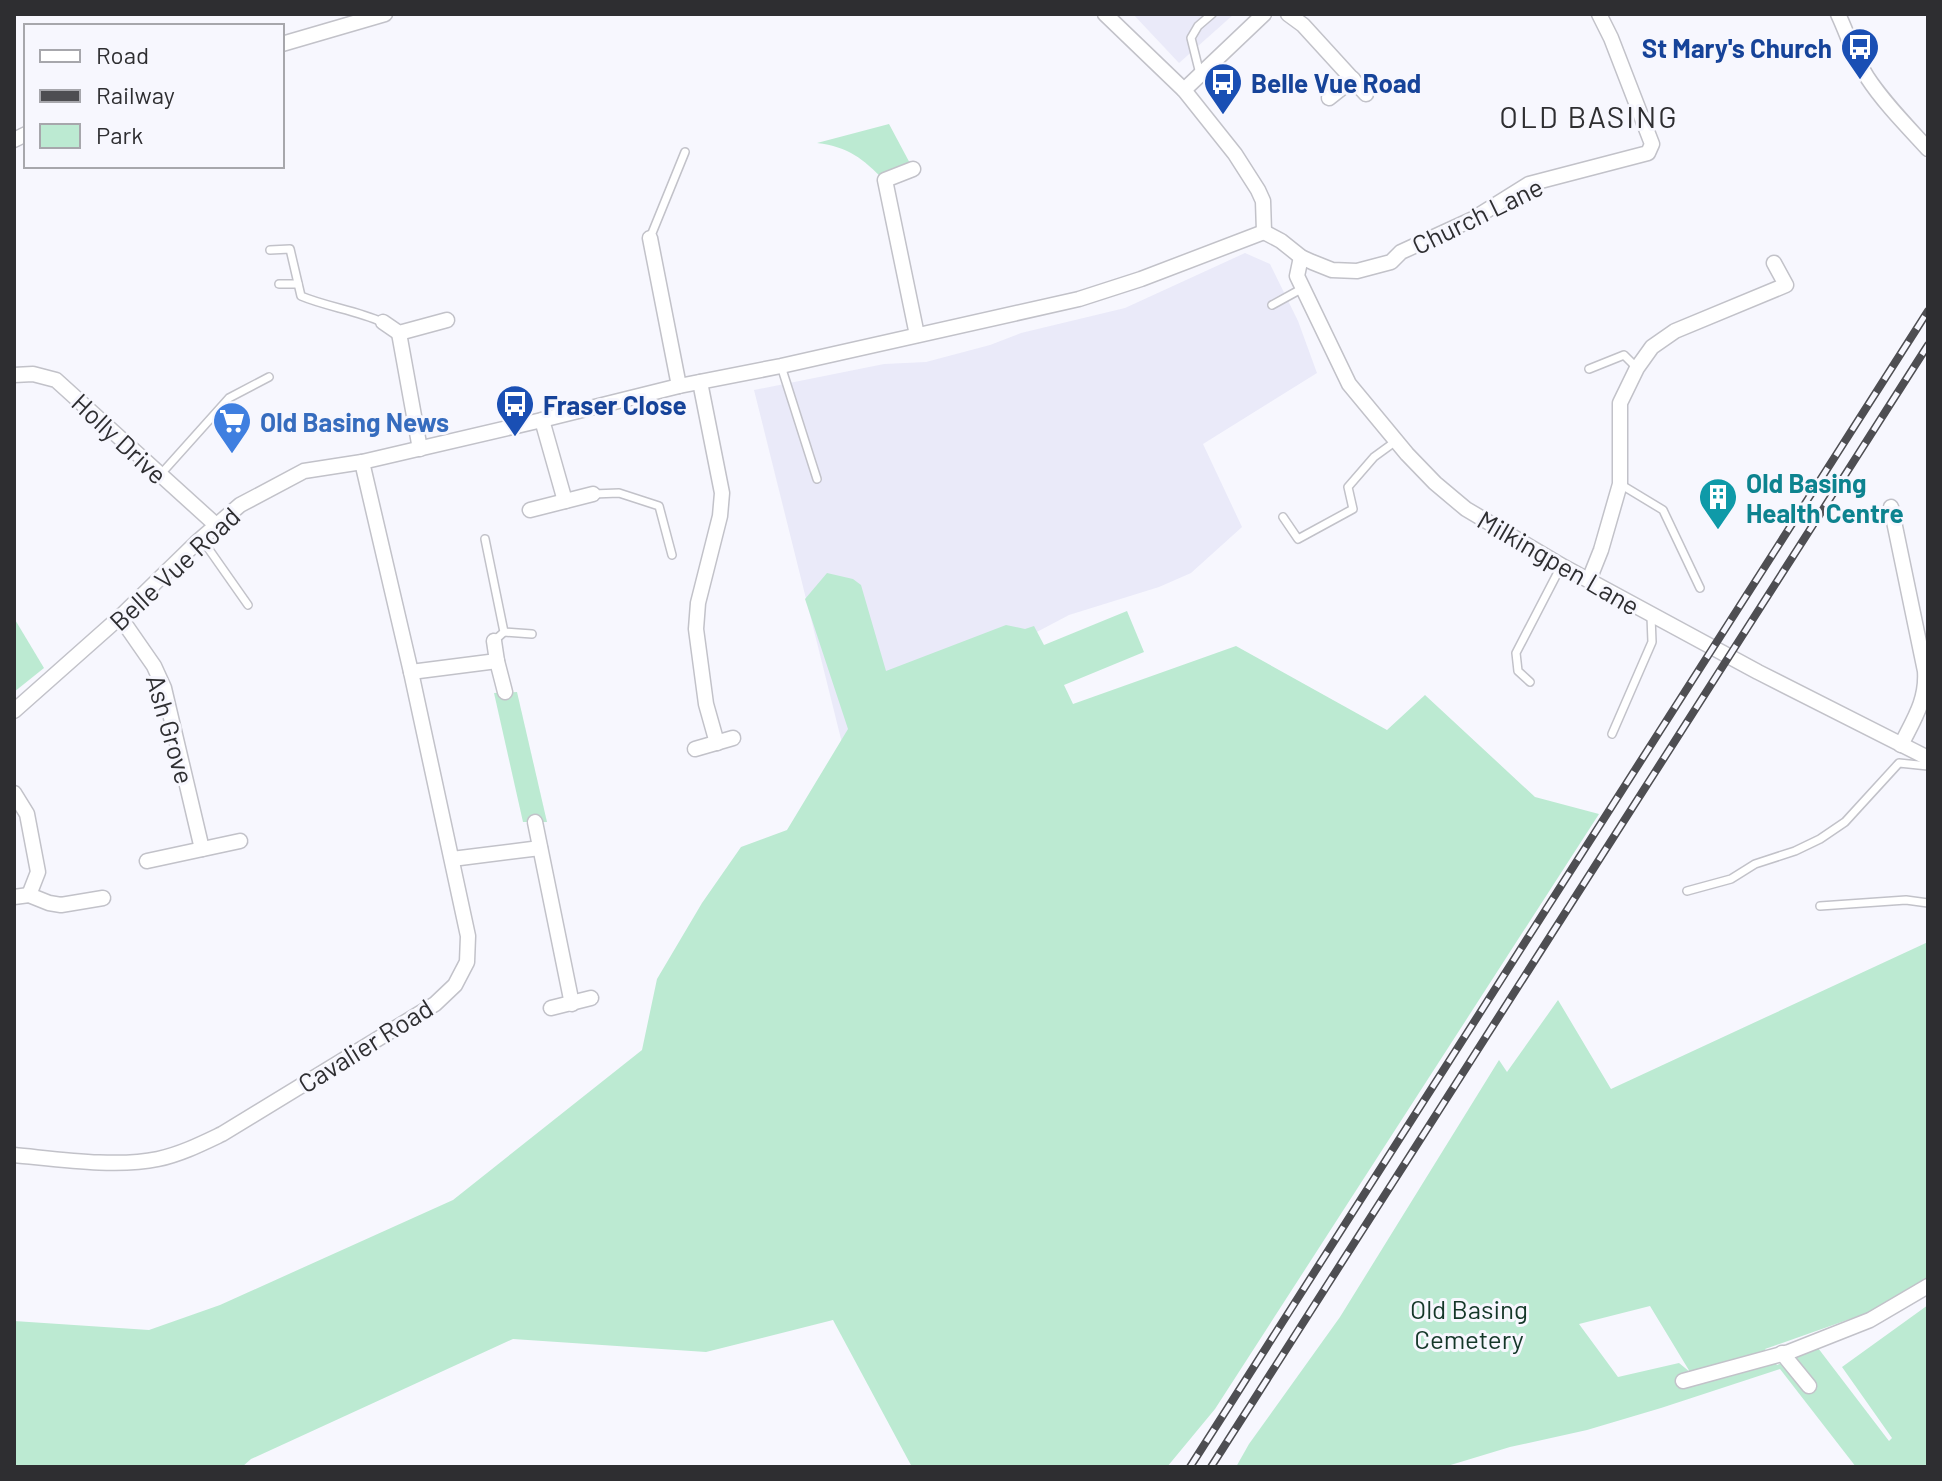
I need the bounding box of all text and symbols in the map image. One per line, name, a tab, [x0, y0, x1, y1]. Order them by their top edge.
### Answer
legend	[24, 24, 284, 168]
bus stop icon: St Mary's Church	[1839, 26, 1881, 81]
place label: St Mary's Church	[1642, 32, 1832, 63]
text: Road	[96, 40, 149, 69]
bus stop icon: Belle Vue Road	[1202, 61, 1244, 116]
place label: Belle Vue Road	[1251, 67, 1421, 98]
text: Railway	[96, 80, 175, 109]
district label: OLD BASING	[1499, 98, 1679, 134]
text: Park	[96, 120, 143, 149]
street label: Church Lane	[1407, 170, 1547, 260]
bus stop icon: Fraser Close	[494, 383, 536, 438]
street label: Holly Drive	[66, 386, 174, 490]
place label: Fraser Close	[543, 389, 687, 420]
supermarket icon: Old Basing News	[211, 400, 253, 455]
place label: Old Basing News	[260, 406, 449, 437]
place label: Old Basing Health Centre	[1746, 467, 1904, 528]
building icon: Old Basing Health Centre	[1697, 476, 1739, 531]
street label: Belle Vue Road	[102, 500, 246, 636]
street label: Milkingpen Lane	[1473, 503, 1645, 621]
street label: Ash Grove	[141, 671, 201, 787]
street label: Cavalier Road	[292, 991, 438, 1099]
park label: Old Basing Cemetery	[1410, 1293, 1528, 1354]

